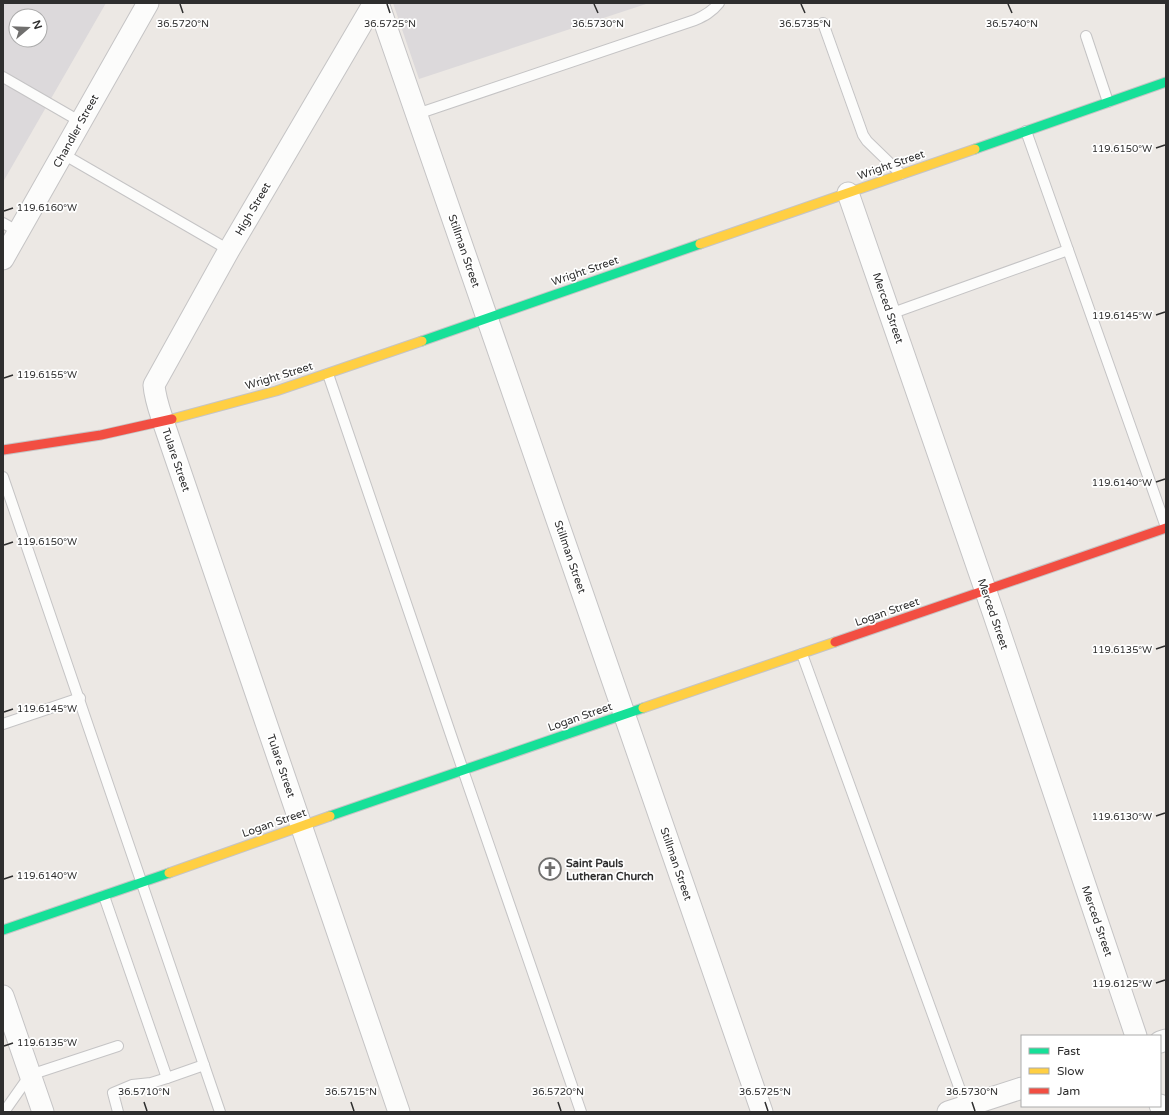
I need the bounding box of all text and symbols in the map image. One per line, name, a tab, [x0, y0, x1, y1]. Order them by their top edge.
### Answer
north arrow	[8, 8, 48, 48]
text: 36.5720°N	[157, 18, 209, 30]
text: 36.5725°N	[364, 18, 416, 30]
text: 36.5730°N	[572, 18, 624, 30]
text: 36.5735°N	[779, 18, 831, 30]
text: 36.5740°N	[986, 18, 1038, 30]
text: N	[29, 19, 45, 31]
street label: Chandler Street	[51, 92, 101, 170]
text: 119.6150°W	[1092, 143, 1152, 155]
street label: Wright Street	[856, 147, 926, 183]
street label: High Street	[233, 180, 273, 238]
text: 119.6160°W	[17, 202, 77, 214]
street label: Stillman Street	[445, 213, 483, 289]
street label: Wright Street	[550, 253, 620, 289]
street label: Merced Street	[870, 271, 906, 345]
text: 119.6145°W	[1092, 310, 1152, 322]
street label: Wright Street	[244, 360, 314, 392]
text: 119.6155°W	[17, 369, 77, 381]
street label: Tulare Street	[159, 427, 193, 493]
text: 119.6140°W	[1092, 477, 1152, 489]
street label: Stillman Street	[551, 519, 589, 595]
text: 119.6150°W	[17, 536, 77, 548]
street label: Merced Street	[975, 577, 1011, 651]
street label: Logan Street	[853, 595, 921, 629]
text: 119.6135°W	[1092, 644, 1152, 656]
street label: Logan Street	[546, 700, 614, 734]
text: 119.6145°W	[17, 703, 77, 715]
street label: Tulare Street	[264, 733, 298, 799]
street label: Logan Street	[240, 806, 308, 840]
text: 119.6130°W	[1092, 811, 1152, 823]
street label: Stillman Street	[657, 826, 695, 902]
church icon: Saint Pauls Lutheran Church	[537, 856, 563, 882]
place label: Saint Pauls Lutheran Church	[566, 857, 654, 883]
text: 119.6140°W	[17, 870, 77, 882]
street label: Merced Street	[1079, 884, 1115, 958]
text: 119.6125°W	[1092, 978, 1152, 990]
legend	[1021, 1035, 1161, 1107]
text: 119.6135°W	[17, 1037, 77, 1049]
text: Fast	[1057, 1044, 1081, 1058]
text: Slow	[1057, 1064, 1084, 1078]
text: Jam	[1057, 1084, 1080, 1098]
text: 36.5710°N	[118, 1086, 170, 1098]
text: 36.5715°N	[325, 1086, 377, 1098]
text: 36.5720°N	[532, 1086, 584, 1098]
text: 36.5725°N	[739, 1086, 791, 1098]
text: 36.5730°N	[946, 1086, 998, 1098]

